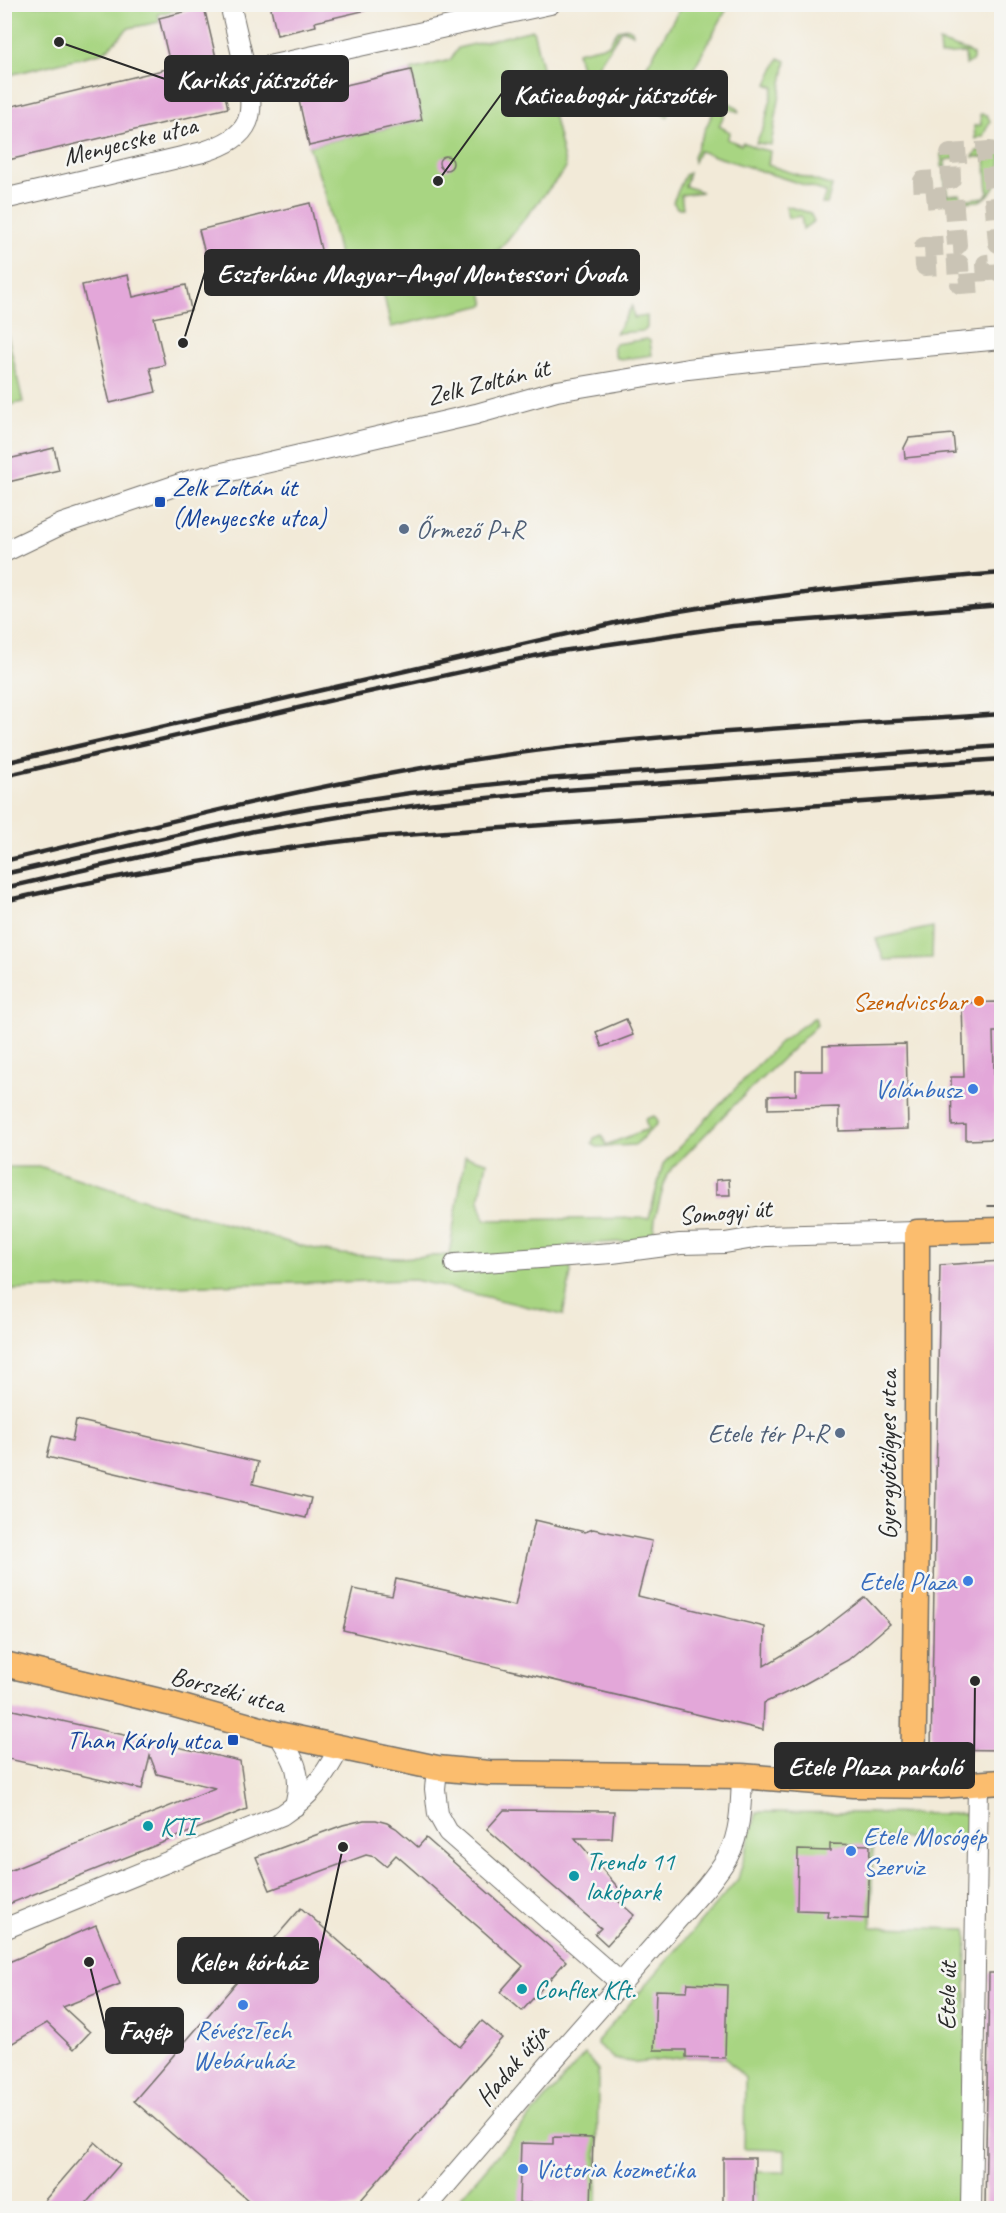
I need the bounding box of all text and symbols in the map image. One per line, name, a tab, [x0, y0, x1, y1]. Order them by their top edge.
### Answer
callout: Karikás játszótér	[165, 56, 348, 101]
text: Karikás játszótér	[177, 62, 339, 96]
callout: Katicabogár játszótér	[502, 71, 727, 116]
text: Katicabogár játszótér	[514, 77, 718, 111]
street label: Menyecske utca	[60, 108, 202, 174]
callout: Eszterlánc Magyar–Angol Montessori Óvoda	[205, 250, 639, 295]
text: Eszterlánc Magyar–Angol Montessori Óvoda	[217, 256, 629, 290]
street label: Zelk Zoltán út	[423, 350, 555, 413]
place label: Zelk Zoltán út (Menyecske utca)	[172, 471, 327, 534]
marker: Zelk Zoltán út (Menyecske utca)	[153, 495, 167, 509]
place label: Őrmező P+R	[416, 513, 527, 546]
marker: Őrmező P+R	[397, 522, 411, 536]
place label: Szendvicsbar	[852, 985, 969, 1018]
marker: Szendvicsbar	[972, 994, 986, 1008]
place label: Volánbusz	[874, 1073, 964, 1106]
marker: Volánbusz	[966, 1082, 980, 1096]
street label: Somogyi út	[677, 1191, 775, 1232]
street label: Gyergyótölgyes utca	[871, 1368, 904, 1540]
place label: Etele tér P+R	[708, 1417, 831, 1450]
marker: Etele tér P+R	[833, 1426, 847, 1440]
place label: Etele Plaza	[859, 1565, 958, 1598]
marker: Etele Plaza	[961, 1574, 975, 1588]
street label: Borszéki utca	[167, 1659, 291, 1722]
place label: Than Károly utca	[67, 1724, 223, 1757]
marker: Than Károly utca	[226, 1733, 240, 1747]
callout: Etele Plaza parkoló	[775, 1743, 974, 1788]
text: Etele Plaza parkoló	[788, 1749, 965, 1783]
place label: KTI	[160, 1810, 201, 1843]
marker: KTI	[141, 1819, 155, 1833]
place label: Etele Mosógép Szerviz	[863, 1820, 988, 1883]
marker: Etele Mosógép Szerviz	[844, 1844, 858, 1858]
place label: Trendo 11 lakópark	[586, 1845, 676, 1908]
marker: Trendo 11 lakópark	[567, 1869, 581, 1883]
callout: Kelen kórház	[178, 1938, 318, 1983]
text: Kelen kórház	[190, 1944, 310, 1978]
street label: Etele út	[930, 1959, 964, 2030]
place label: Conflex Kft.	[534, 1973, 637, 2006]
marker: Conflex Kft.	[515, 1982, 529, 1996]
marker: RévészTech Webáruház	[236, 1998, 250, 2012]
callout: Fagép	[106, 2008, 183, 2053]
text: Fagép	[119, 2013, 173, 2047]
place label: RévészTech Webáruház	[193, 2014, 296, 2077]
street label: Hadak útja	[468, 2016, 557, 2113]
place label: Victoria kozmetika	[535, 2153, 696, 2186]
marker: Victoria kozmetika	[516, 2162, 530, 2176]

